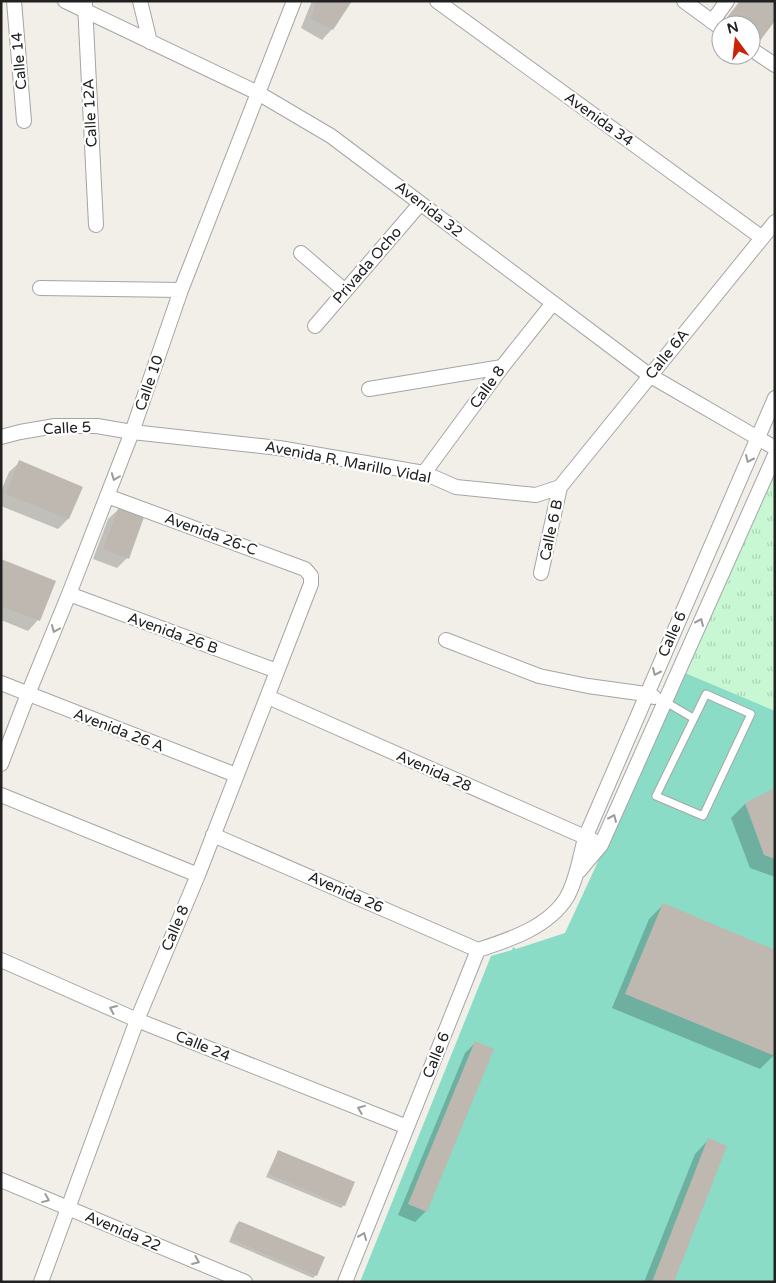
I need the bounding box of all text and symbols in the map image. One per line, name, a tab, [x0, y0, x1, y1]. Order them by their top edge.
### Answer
north arrow	[711, 15, 761, 65]
text: N	[725, 18, 740, 38]
street label: Calle 14	[8, 32, 30, 90]
street label: Calle 12A	[79, 78, 101, 148]
street label: Avenida 34	[561, 88, 637, 150]
street label: Avenida 32	[392, 177, 466, 241]
street label: Privada Ocho	[329, 223, 405, 307]
street label: Calle 6A	[641, 325, 693, 383]
street label: Calle 10	[131, 353, 167, 413]
street label: Calle 8	[466, 362, 508, 412]
street label: Calle 5	[42, 418, 92, 438]
street label: Avenida R. Marillo Vidal	[264, 437, 432, 487]
one-way arrow	[745, 454, 756, 463]
one-way arrow	[110, 473, 120, 481]
street label: Calle 6 B	[536, 498, 566, 562]
street label: Avenida 26-C	[162, 509, 260, 559]
street label: Avenida 26 B	[125, 608, 221, 658]
street label: Calle 6	[654, 608, 690, 660]
one-way arrow	[693, 618, 704, 627]
one-way arrow	[50, 624, 60, 632]
one-way arrow	[652, 667, 663, 676]
street label: Avenida 26 A	[71, 704, 167, 756]
street label: Avenida 28	[394, 746, 474, 796]
one-way arrow	[606, 814, 617, 823]
street label: Avenida 26	[306, 867, 386, 917]
street label: Calle 8	[157, 902, 193, 954]
one-way arrow	[109, 1005, 118, 1016]
street label: Calle 24	[173, 1027, 233, 1065]
street label: Calle 6	[419, 1029, 453, 1081]
one-way arrow	[358, 1105, 366, 1115]
one-way arrow	[41, 1192, 50, 1203]
street label: Avenida 22	[82, 1207, 164, 1255]
one-way arrow	[357, 1233, 367, 1241]
one-way arrow	[191, 1255, 200, 1266]

